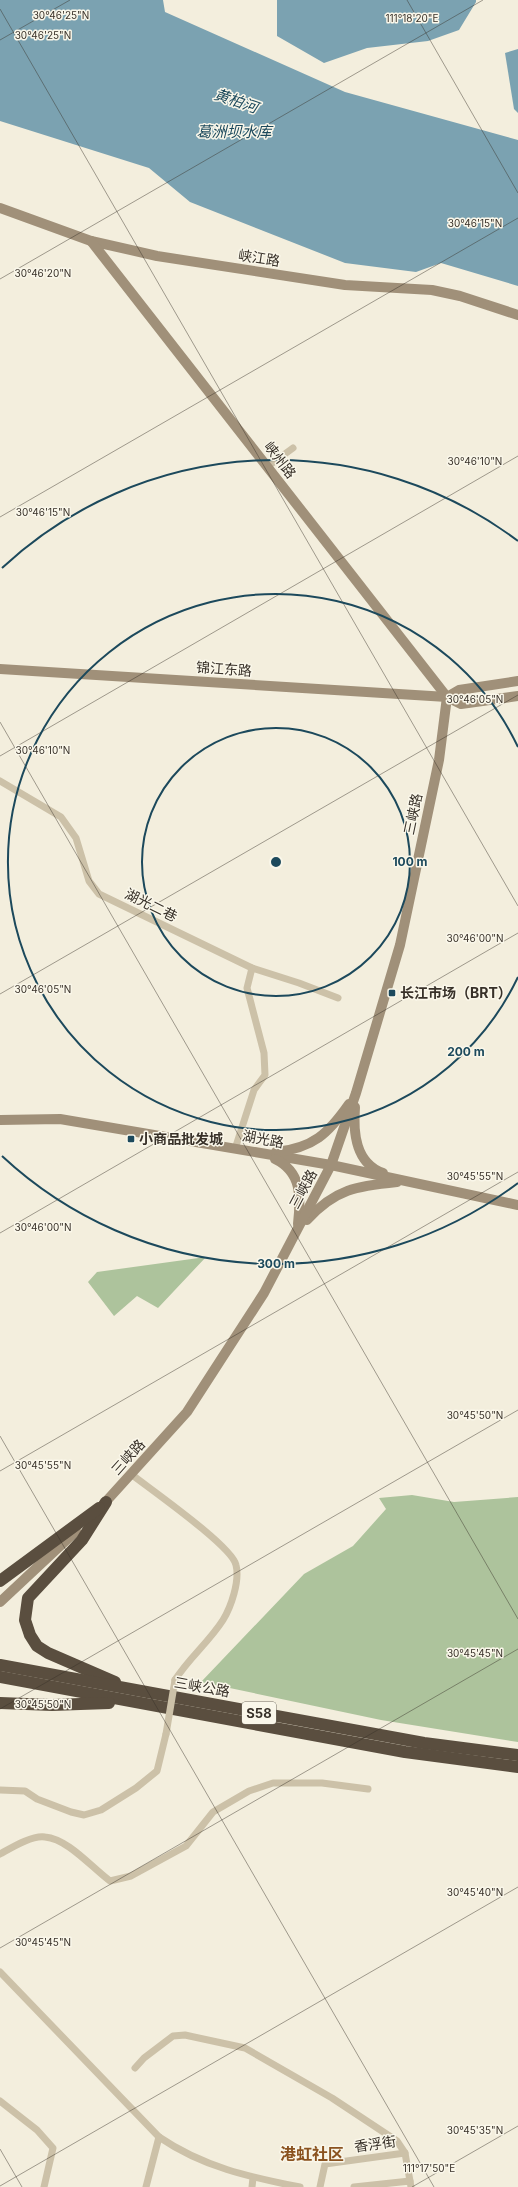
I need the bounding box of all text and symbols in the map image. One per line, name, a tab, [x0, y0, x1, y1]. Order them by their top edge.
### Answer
text: 30°46'25"N	[33, 9, 89, 21]
text: 111°18'20"E	[385, 12, 439, 24]
text: 30°46'25"N	[15, 29, 71, 41]
water label: 黄柏河	[212, 84, 263, 118]
water label: 葛洲坝水库	[196, 122, 274, 141]
text: 30°46'15"N	[448, 217, 502, 229]
street label: 峡江路	[237, 246, 281, 269]
text: 30°46'20"N	[15, 267, 71, 279]
street label: 峡州路	[261, 438, 300, 481]
text: 30°46'10"N	[448, 455, 502, 467]
text: 30°46'15"N	[16, 506, 70, 518]
street label: 锦江东路	[196, 658, 253, 679]
text: 30°46'05"N	[447, 693, 503, 705]
text: 30°46'10"N	[16, 744, 70, 756]
street label: 三峡路	[400, 792, 425, 836]
text: 100 m	[392, 854, 428, 869]
centre of rings	[269, 855, 283, 869]
street label: 湖光二巷	[122, 885, 180, 924]
text: 30°46'00"N	[446, 932, 504, 944]
text: 30°46'05"N	[15, 983, 71, 995]
place label: 长江市场（BRT）	[400, 984, 512, 1001]
marker: 长江市场（BRT）	[387, 988, 397, 998]
text: 200 m	[447, 1044, 485, 1059]
street label: 湖光路	[241, 1126, 285, 1151]
place label: 小商品批发城	[139, 1130, 223, 1147]
marker: 小商品批发城	[126, 1134, 136, 1144]
street label: 三峡路	[285, 1166, 320, 1211]
text: 30°45'55"N	[447, 1170, 503, 1182]
text: 30°46'00"N	[14, 1221, 72, 1233]
text: 300 m	[257, 1256, 295, 1271]
text: 30°45'50"N	[447, 1409, 503, 1421]
street label: 三峡路	[107, 1435, 148, 1478]
text: 30°45'55"N	[15, 1459, 71, 1471]
text: 30°45'45"N	[447, 1647, 503, 1659]
street label: 三峡公路	[173, 1673, 231, 1700]
text: 30°45'50"N	[15, 1698, 71, 1710]
road number: S58	[242, 1702, 276, 1724]
text: 30°45'40"N	[447, 1886, 503, 1898]
text: 30°45'45"N	[15, 1936, 71, 1948]
text: 30°45'35"N	[447, 2124, 503, 2136]
street label: 香浮街	[353, 2132, 397, 2155]
district label: 港虹社区	[280, 2144, 344, 2164]
text: 111°17'50"E	[403, 2162, 455, 2174]

